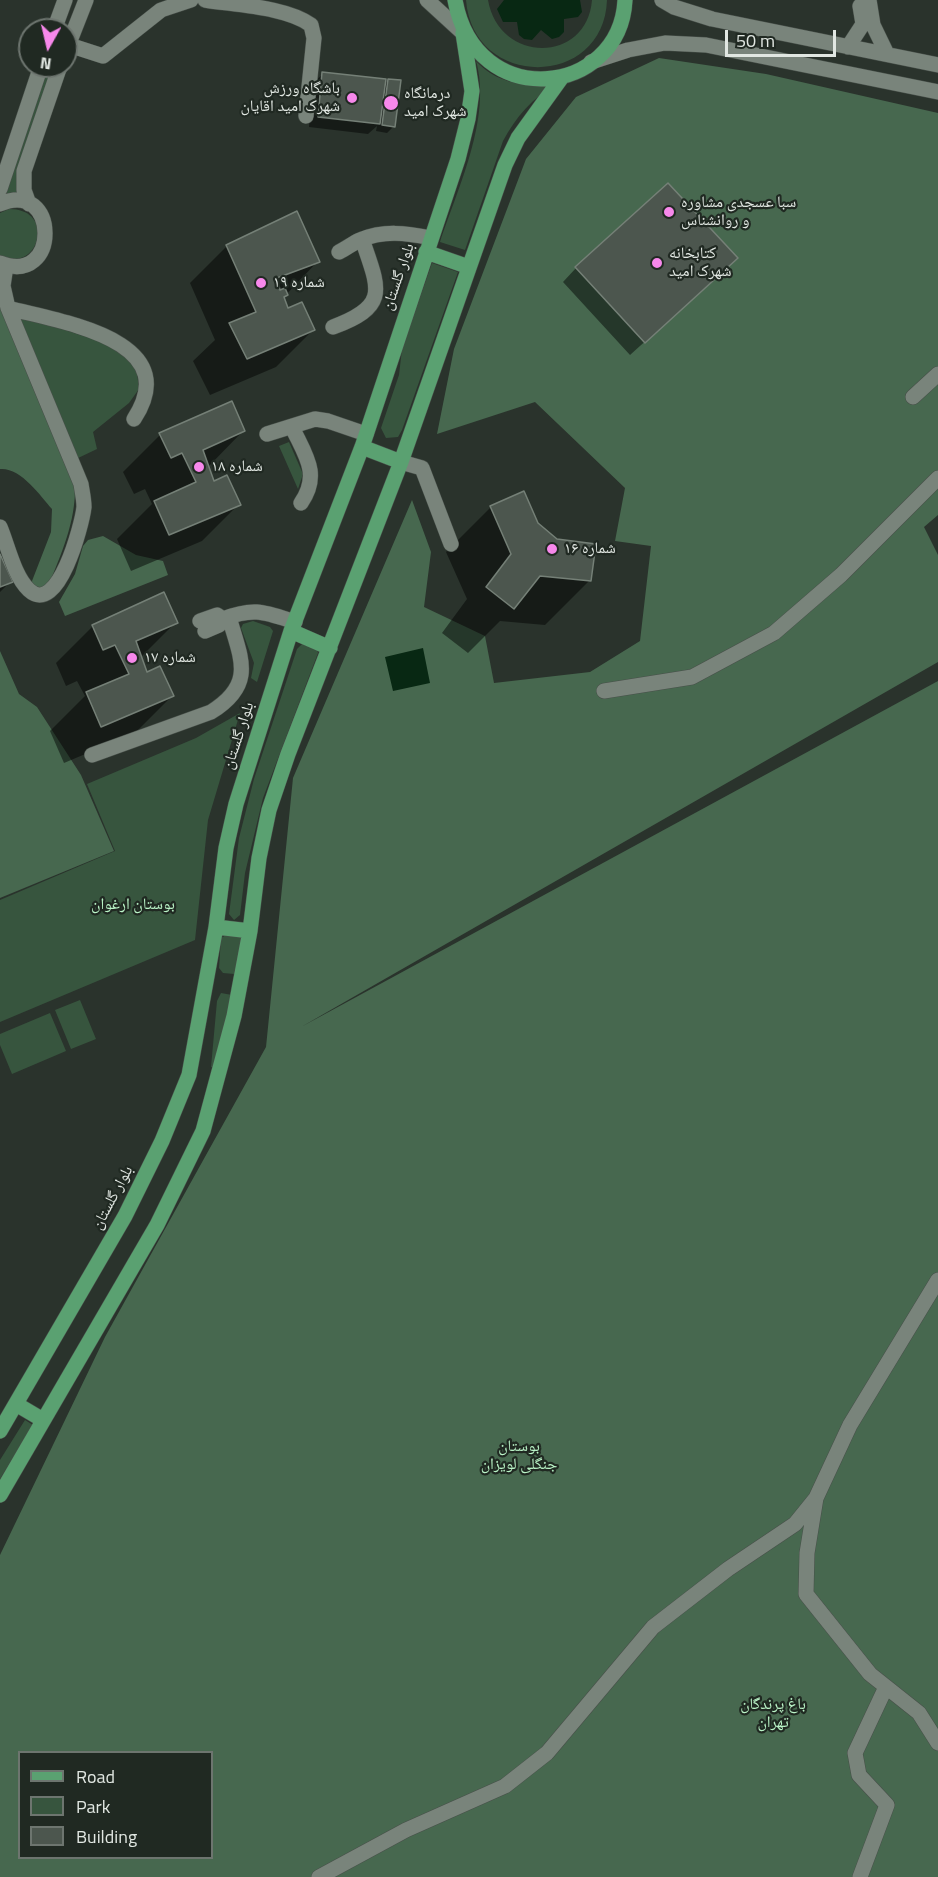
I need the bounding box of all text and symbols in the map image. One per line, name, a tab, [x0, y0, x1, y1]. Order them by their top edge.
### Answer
north arrow	[18, 18, 78, 78]
scale bar	[728, 18, 839, 56]
text: 50 m	[736, 27, 775, 54]
text: N	[39, 51, 53, 76]
place label: باشگاه ورزش شهرک امید اقایان	[240, 79, 340, 117]
place label: درمانگاه شهرک امید	[404, 84, 467, 122]
marker: باشگاه ورزش شهرک امید اقایان	[345, 91, 359, 105]
marker: درمانگاه شهرک امید	[382, 94, 400, 112]
place label: سبا عسجدی مشاوره و روانشناس	[681, 193, 796, 231]
marker: سبا عسجدی مشاوره و روانشناس	[662, 205, 676, 219]
street label: بلوار گلستان	[379, 241, 419, 313]
place label: کتابخانه شهرک امید	[669, 244, 732, 282]
marker: کتابخانه شهرک امید	[650, 256, 664, 270]
place label: شماره ۱۹	[273, 273, 325, 293]
marker: شماره ۱۹	[254, 276, 268, 290]
place label: شماره ۱۸	[211, 457, 263, 477]
marker: شماره ۱۸	[192, 460, 206, 474]
place label: شماره ۱۶	[564, 539, 616, 559]
marker: شماره ۱۶	[545, 542, 559, 556]
place label: شماره ۱۷	[144, 648, 196, 668]
marker: شماره ۱۷	[125, 651, 139, 665]
street label: بلوار گلستان	[219, 700, 259, 772]
park label: بوستان ارغوان	[91, 895, 175, 915]
street label: بلوار گلستان	[88, 1163, 138, 1233]
park label: بوستان جنگلی لویزان	[481, 1437, 557, 1475]
park label: باغ پرندگان تهران	[740, 1695, 806, 1733]
legend	[18, 1751, 213, 1859]
text: Road	[76, 1763, 115, 1790]
text: Park	[76, 1793, 110, 1820]
text: Building	[76, 1823, 137, 1850]

